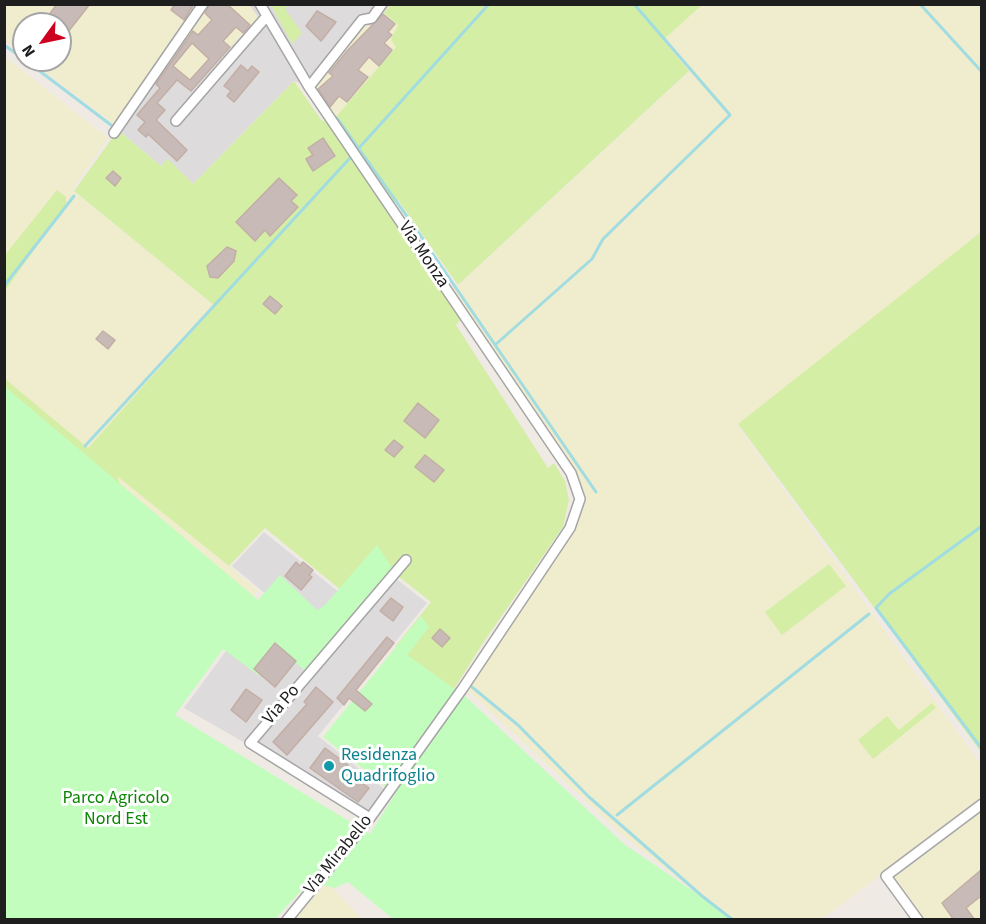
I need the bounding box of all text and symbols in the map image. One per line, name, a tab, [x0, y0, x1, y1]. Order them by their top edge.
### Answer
north arrow	[12, 12, 72, 72]
text: N	[16, 40, 41, 61]
street label: Via Monza	[393, 218, 453, 292]
street label: Via Po	[259, 681, 305, 729]
place label: Residenza Quadrifoglio	[341, 745, 435, 788]
marker: Residenza Quadrifoglio	[322, 759, 336, 773]
park label: Parco Agricolo Nord Est	[62, 788, 170, 830]
street label: Via Mirabello	[300, 811, 378, 899]

